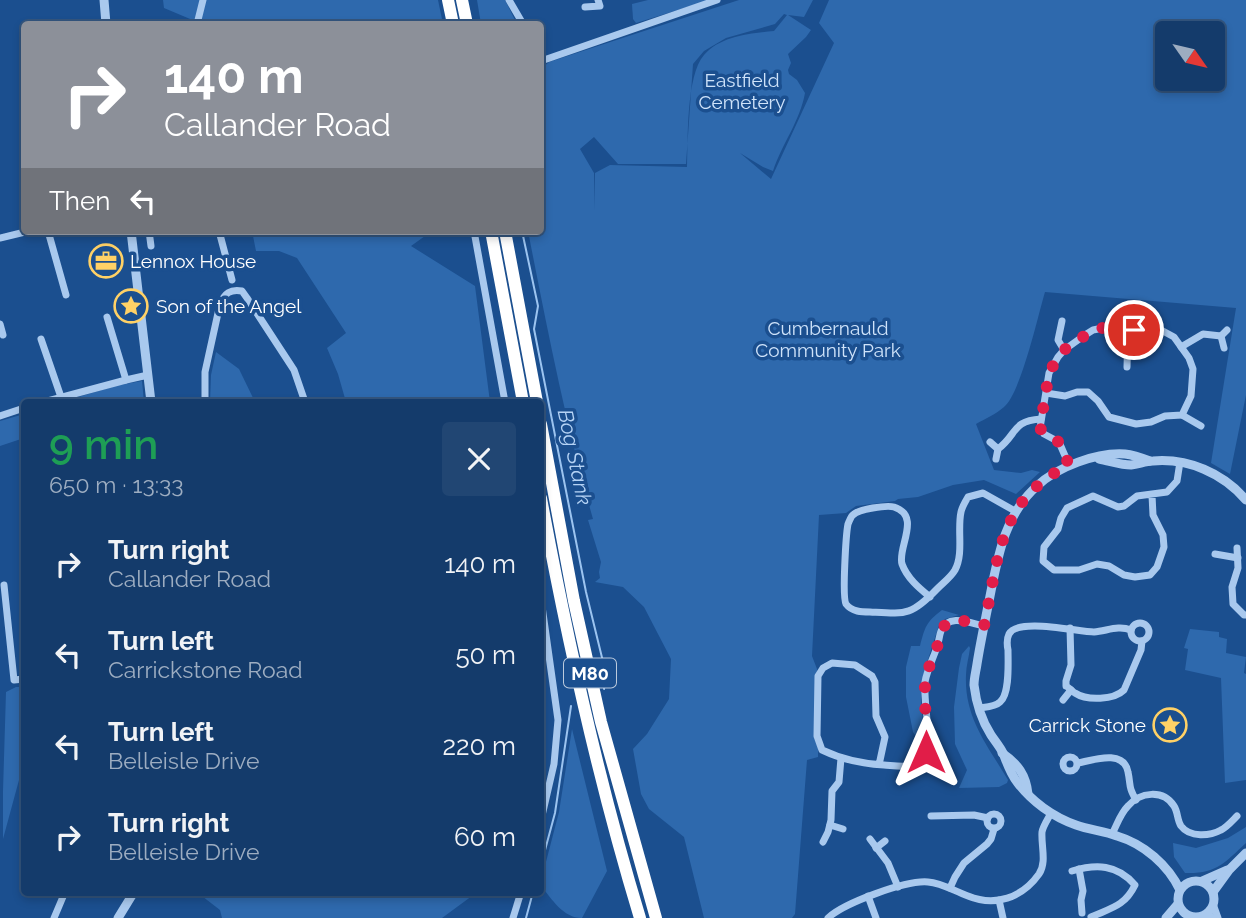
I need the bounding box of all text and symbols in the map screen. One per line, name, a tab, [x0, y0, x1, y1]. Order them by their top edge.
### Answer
north arrow	[1155, 21, 1225, 91]
map controls	[1155, 21, 1225, 91]
text: 140 m	[164, 47, 304, 104]
icon: right	[49, 49, 140, 140]
park label: Eastfield Cemetery	[698, 69, 786, 113]
text: Callander Road	[164, 106, 391, 143]
icon: left	[124, 182, 162, 220]
text: Then	[49, 186, 110, 216]
office icon: Lennox House	[87, 242, 125, 280]
place label: Lennox House	[130, 250, 256, 272]
place icon: Son of the Angel	[112, 287, 150, 325]
place label: Son of the Angel	[156, 295, 302, 317]
pin	[1104, 300, 1164, 360]
icon: arrive	[1115, 311, 1153, 349]
park label: Cumbernauld Community Park	[755, 317, 901, 361]
water label: Bog Stank	[553, 407, 597, 507]
text: 9 min	[49, 420, 158, 469]
button: close	[442, 422, 516, 496]
text: 650 m · 13:33	[49, 471, 184, 498]
text: Turn right	[108, 535, 229, 565]
icon: right	[49, 545, 87, 583]
text: 140 m	[444, 549, 516, 579]
text: Callander Road	[108, 565, 271, 592]
text: Turn left	[108, 626, 214, 656]
icon: left	[49, 636, 87, 674]
text: 50 m	[455, 640, 516, 670]
text: Carrickstone Road	[108, 656, 303, 683]
road number: M80	[564, 658, 616, 688]
place icon: Carrick Stone	[1151, 706, 1189, 744]
place label: Carrick Stone	[1029, 714, 1146, 736]
position arrow	[889, 715, 963, 789]
text: Turn left	[108, 717, 214, 747]
icon: left	[49, 727, 87, 765]
text: 220 m	[442, 731, 516, 761]
text: Belleisle Drive	[108, 747, 259, 774]
text: Turn right	[108, 808, 229, 838]
icon: right	[49, 818, 87, 856]
text: 60 m	[454, 822, 516, 852]
text: Belleisle Drive	[108, 838, 259, 865]

